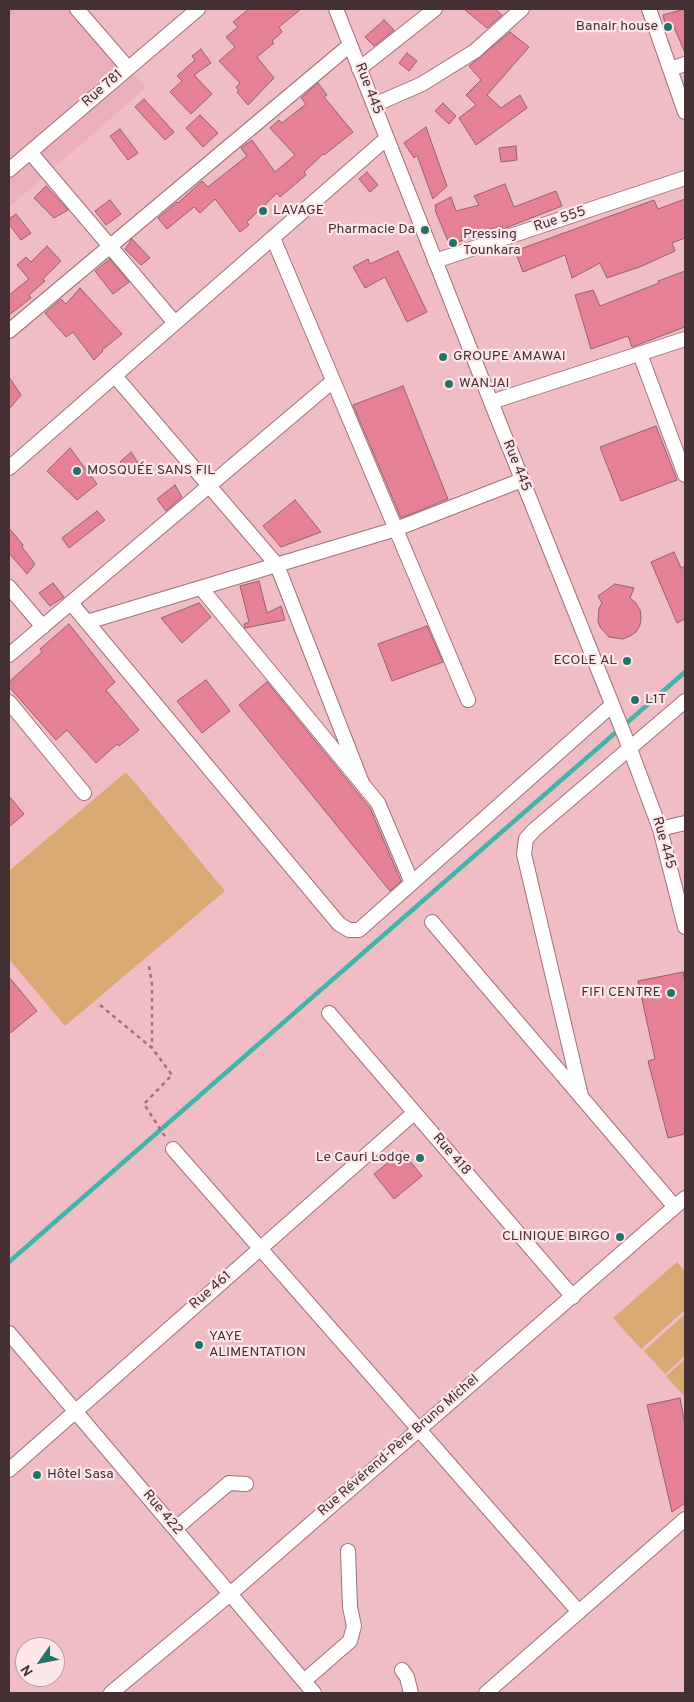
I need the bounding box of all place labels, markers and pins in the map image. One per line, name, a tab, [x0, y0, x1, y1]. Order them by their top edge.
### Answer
place label: Banair house	[576, 19, 658, 35]
marker: Banair house	[662, 21, 674, 33]
place label: LAVAGE	[273, 203, 324, 219]
marker: LAVAGE	[257, 205, 269, 217]
place label: Pharmacie Da	[328, 222, 415, 238]
marker: Pharmacie Da	[419, 224, 431, 236]
place label: Pressing Tounkara	[463, 227, 521, 260]
marker: Pressing Tounkara	[447, 237, 459, 249]
place label: GROUPE AMAWAI	[453, 349, 566, 365]
marker: GROUPE AMAWAI	[437, 351, 449, 363]
place label: WANJAI	[459, 376, 509, 392]
marker: WANJAI	[443, 378, 455, 390]
place label: MOSQUÉE SANS FIL	[87, 463, 215, 479]
marker: MOSQUÉE SANS FIL	[71, 465, 83, 477]
place label: ECOLE AL	[554, 653, 617, 669]
marker: ECOLE AL	[621, 655, 633, 667]
place label: L1T	[645, 692, 666, 708]
marker: L1T	[629, 694, 641, 706]
place label: FIFI CENTRE	[581, 985, 661, 1001]
marker: FIFI CENTRE	[665, 987, 677, 999]
place label: Le Cauri Lodge	[316, 1150, 410, 1166]
marker: Le Cauri Lodge	[414, 1152, 426, 1164]
place label: CLINIQUE BIRGO	[502, 1229, 610, 1245]
marker: CLINIQUE BIRGO	[614, 1231, 626, 1243]
place label: YAYE ALIMENTATION	[209, 1329, 306, 1361]
marker: YAYE ALIMENTATION	[193, 1339, 205, 1351]
place label: Hôtel Sasa	[47, 1467, 114, 1483]
marker: Hôtel Sasa	[31, 1469, 43, 1481]

